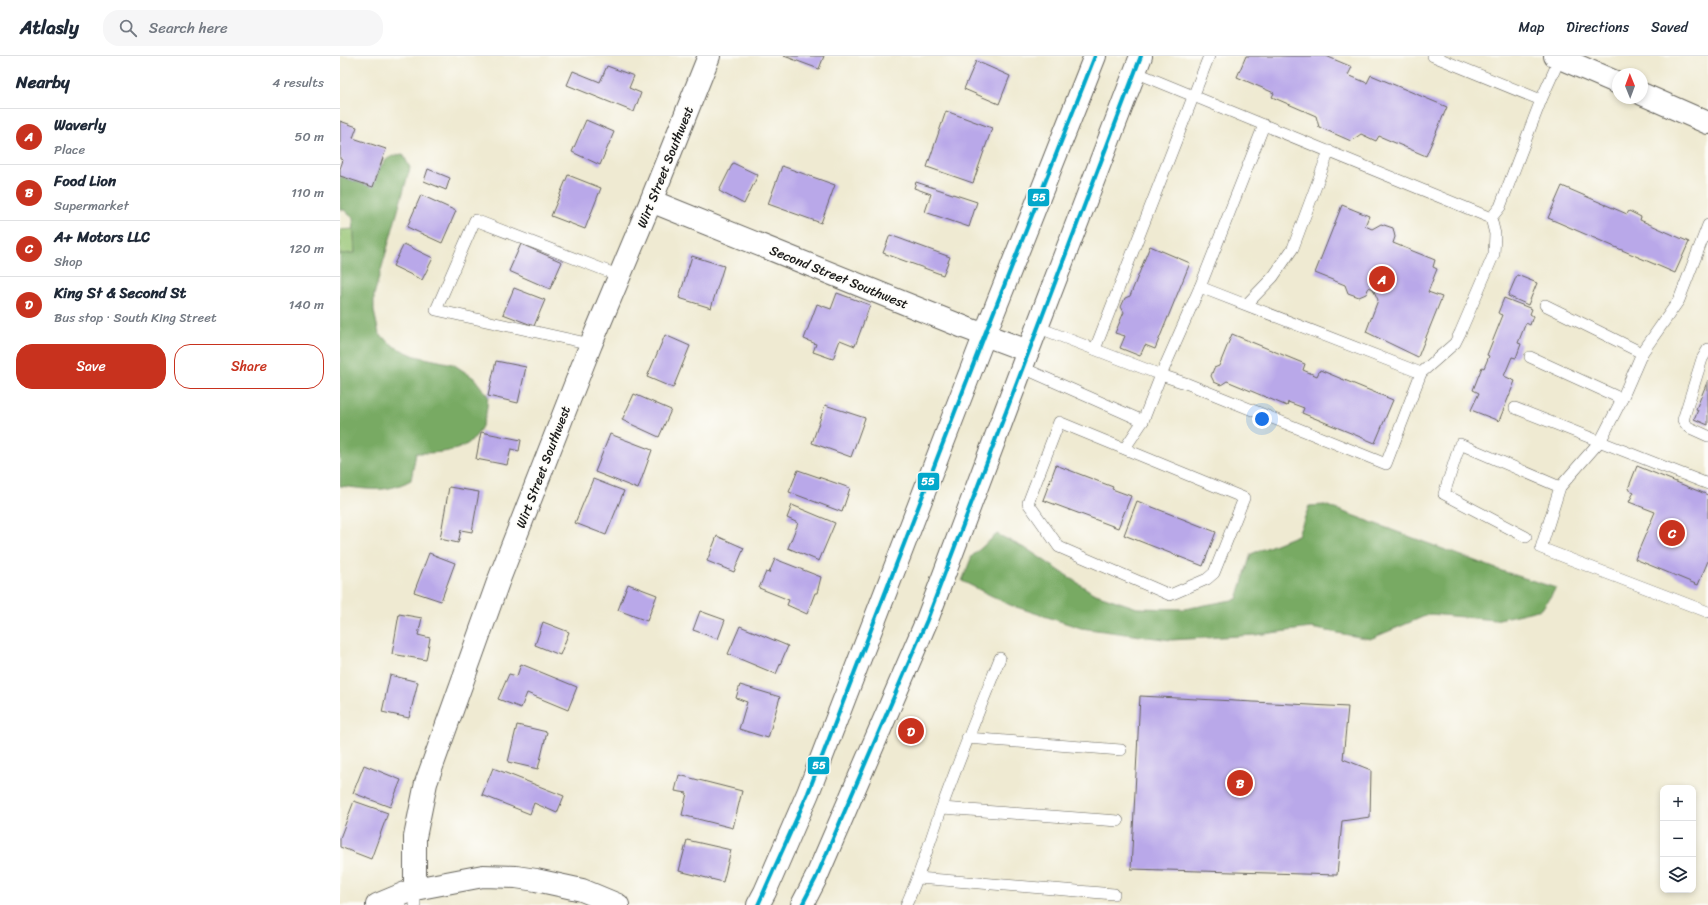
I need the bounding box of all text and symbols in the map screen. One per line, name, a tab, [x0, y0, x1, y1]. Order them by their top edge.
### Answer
search box	[103, 10, 383, 46]
text: Atlasly	[20, 11, 79, 44]
text: Search here	[149, 15, 228, 41]
text: Map	[1518, 15, 1544, 40]
text: Directions	[1566, 15, 1629, 40]
text: Saved	[1651, 15, 1688, 40]
icon: search	[117, 17, 139, 39]
text: Nearby	[16, 67, 70, 97]
north arrow	[1612, 68, 1648, 104]
text: 4 results	[272, 71, 324, 94]
street label: Wirt Street Southwest	[630, 102, 700, 231]
text: Waverly	[54, 112, 106, 138]
text: A	[25, 125, 33, 148]
text: 50 m	[294, 125, 324, 148]
text: Place	[54, 138, 85, 161]
text: Food Lion	[54, 168, 116, 194]
text: B	[25, 181, 33, 204]
text: 110 m	[291, 181, 324, 204]
line badge: 55	[1027, 188, 1050, 207]
text: 55	[1032, 188, 1046, 207]
text: Supermarket	[54, 194, 129, 217]
text: A+ Motors LLC	[54, 224, 150, 250]
text: C	[25, 237, 33, 260]
text: 120 m	[289, 237, 324, 260]
street label: Second Street Southwest	[766, 239, 912, 315]
text: Shop	[54, 250, 82, 273]
pin: A	[1369, 264, 1395, 294]
text: King St & Second St	[54, 280, 186, 306]
text: D	[25, 293, 33, 316]
text: 140 m	[289, 293, 324, 316]
text: Bus stop · South King Street	[54, 306, 217, 329]
button: Save	[16, 344, 166, 389]
button: Share	[174, 344, 324, 389]
street label: Wirt Street Southwest	[509, 402, 577, 532]
your location	[1252, 409, 1272, 429]
line badge: 55	[917, 472, 940, 491]
text: 55	[921, 472, 935, 491]
pin: C	[1659, 518, 1685, 548]
pin: D	[898, 716, 924, 746]
line badge: 55	[807, 756, 830, 775]
text: 55	[812, 756, 826, 775]
pin: B	[1227, 768, 1253, 798]
map controls	[1660, 785, 1696, 893]
button: +	[1660, 785, 1696, 821]
button: −	[1660, 821, 1696, 857]
button: layers	[1660, 857, 1696, 893]

